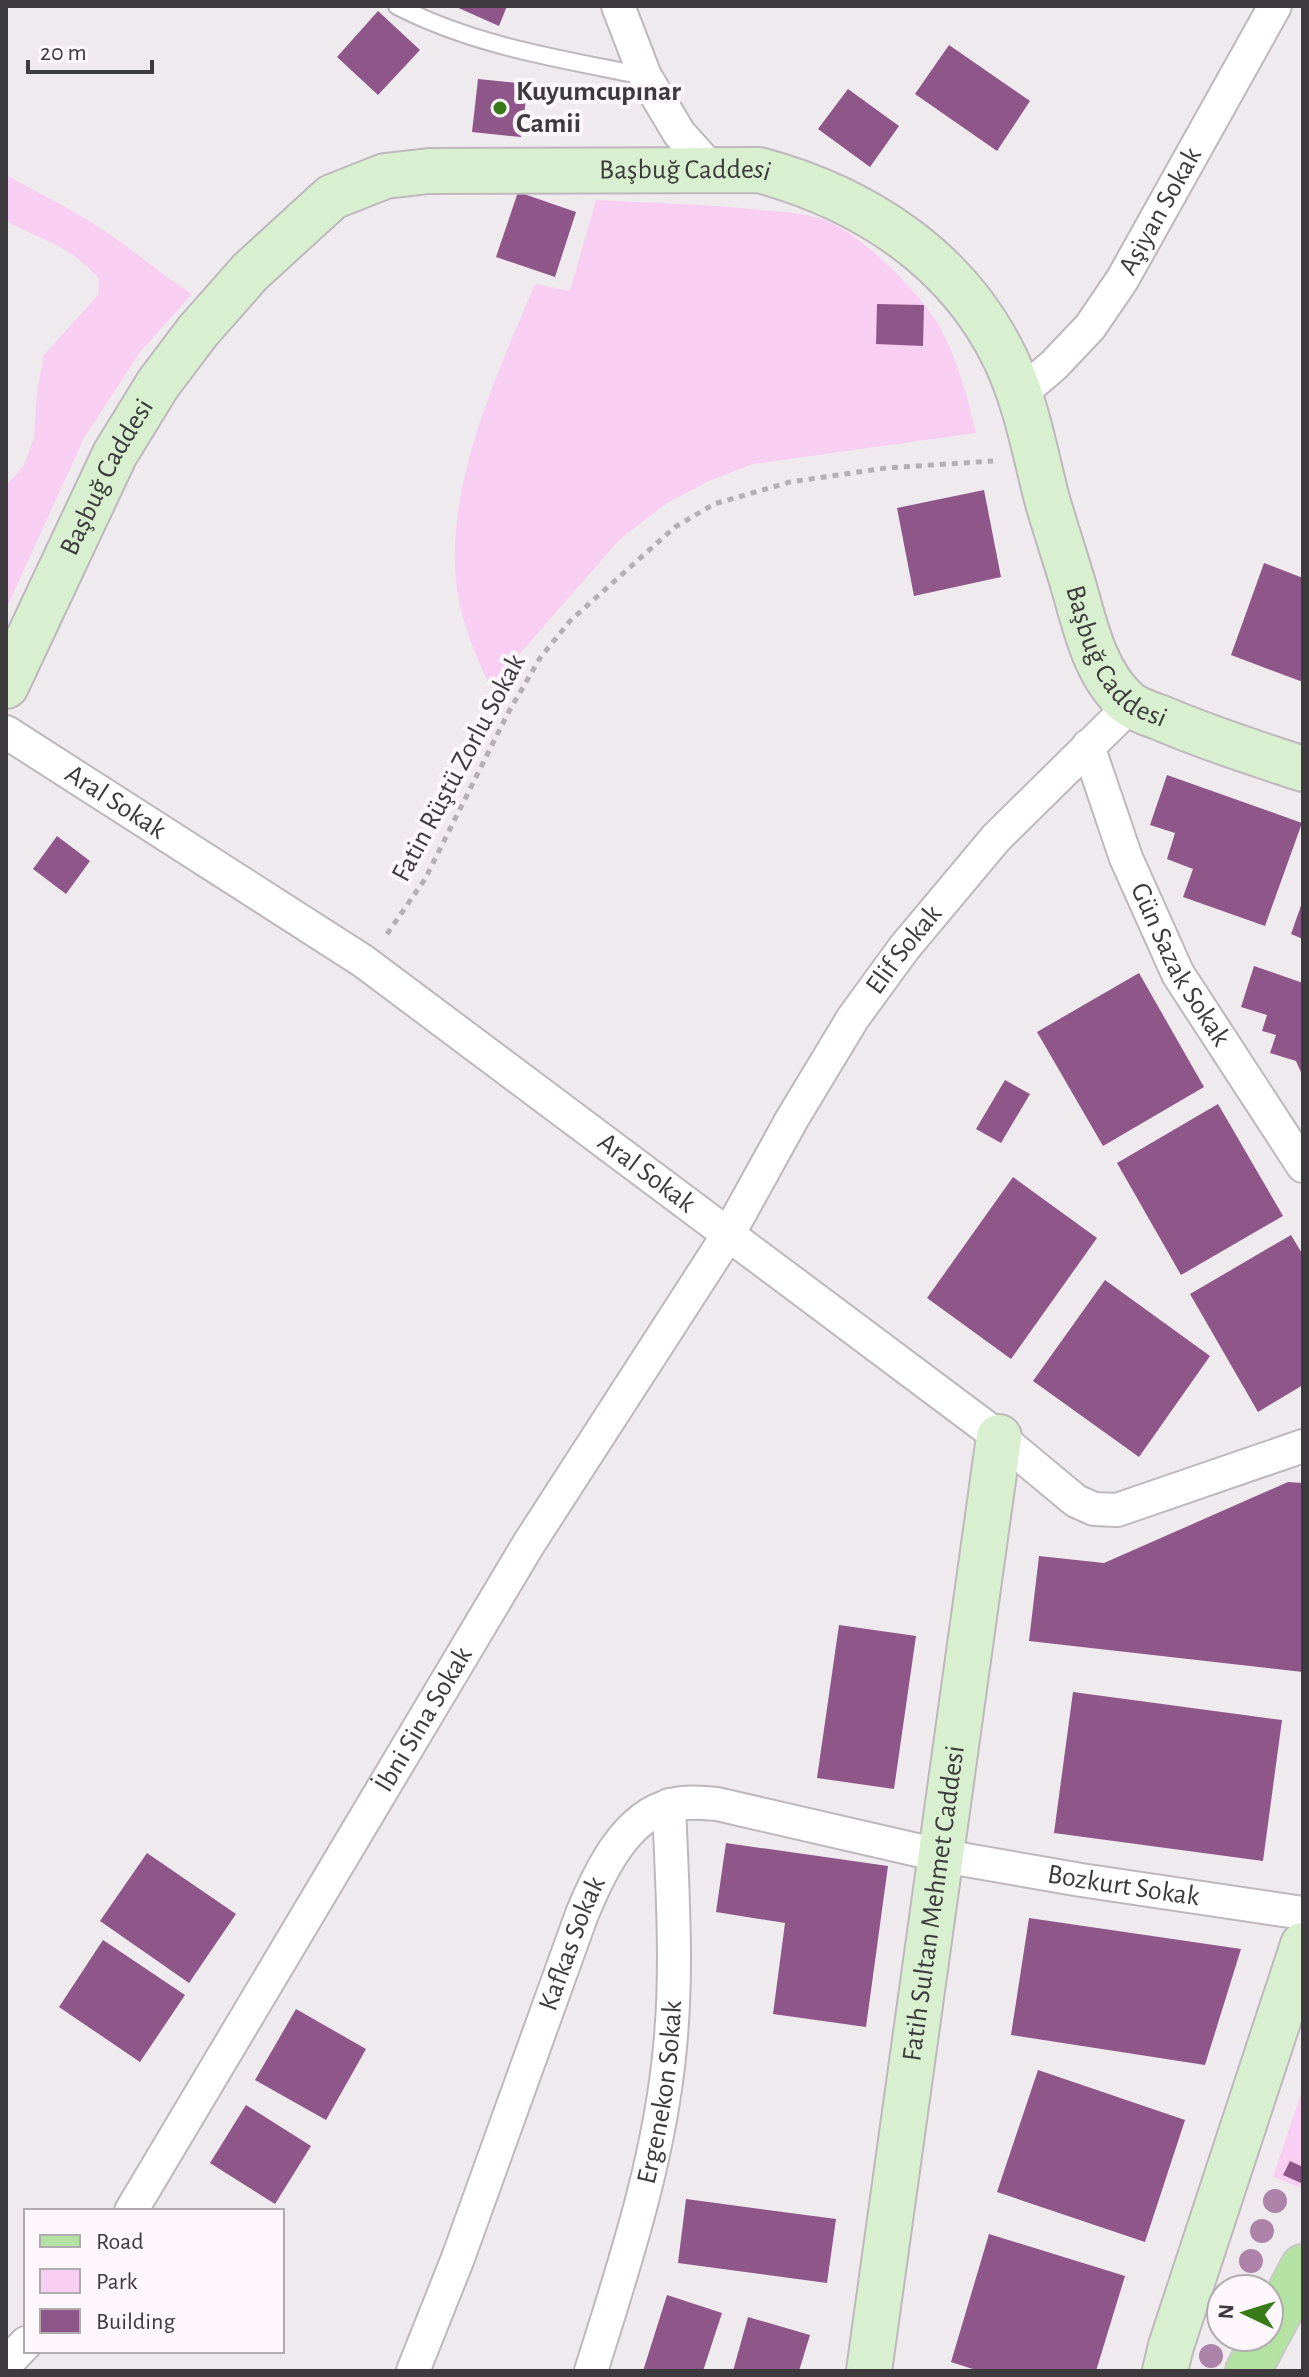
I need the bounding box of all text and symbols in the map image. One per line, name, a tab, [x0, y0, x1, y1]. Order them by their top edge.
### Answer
scale bar	[28, 24, 152, 74]
text: 20 m	[40, 41, 87, 65]
place label: Kuyumcupınar Camii	[516, 78, 681, 138]
marker: Kuyumcupınar Camii	[491, 99, 509, 117]
street label: Aşiyan Sokak	[1114, 143, 1207, 280]
street label: Başbuğ Caddesi	[599, 155, 774, 187]
street label: Başbuğ Caddesi	[55, 394, 159, 560]
street label: Başbuğ Caddesi	[1060, 582, 1171, 733]
street label: Fatin Rüştü Zorlu Sokak	[387, 649, 531, 886]
street label: Aral Sokak	[60, 760, 171, 845]
street label: Gün Sazak Sokak	[1125, 879, 1235, 1052]
street label: Elif Sokak	[861, 900, 948, 1000]
street label: Aral Sokak	[592, 1128, 700, 1218]
street label: İbni Sina Sokak	[368, 1642, 478, 1797]
street label: Fatih Sultan Mehmet Caddesi	[898, 1744, 970, 2063]
street label: Bozkurt Sokak	[1045, 1860, 1202, 1911]
street label: Kafkas Sokak	[534, 1872, 611, 2015]
street label: Ergenekon Sokak	[633, 2000, 687, 2187]
legend	[24, 2209, 284, 2353]
text: Road	[96, 2230, 144, 2254]
text: Park	[96, 2270, 137, 2294]
north arrow	[1205, 2273, 1285, 2353]
text: N	[1215, 2303, 1238, 2320]
text: Building	[96, 2310, 175, 2334]

